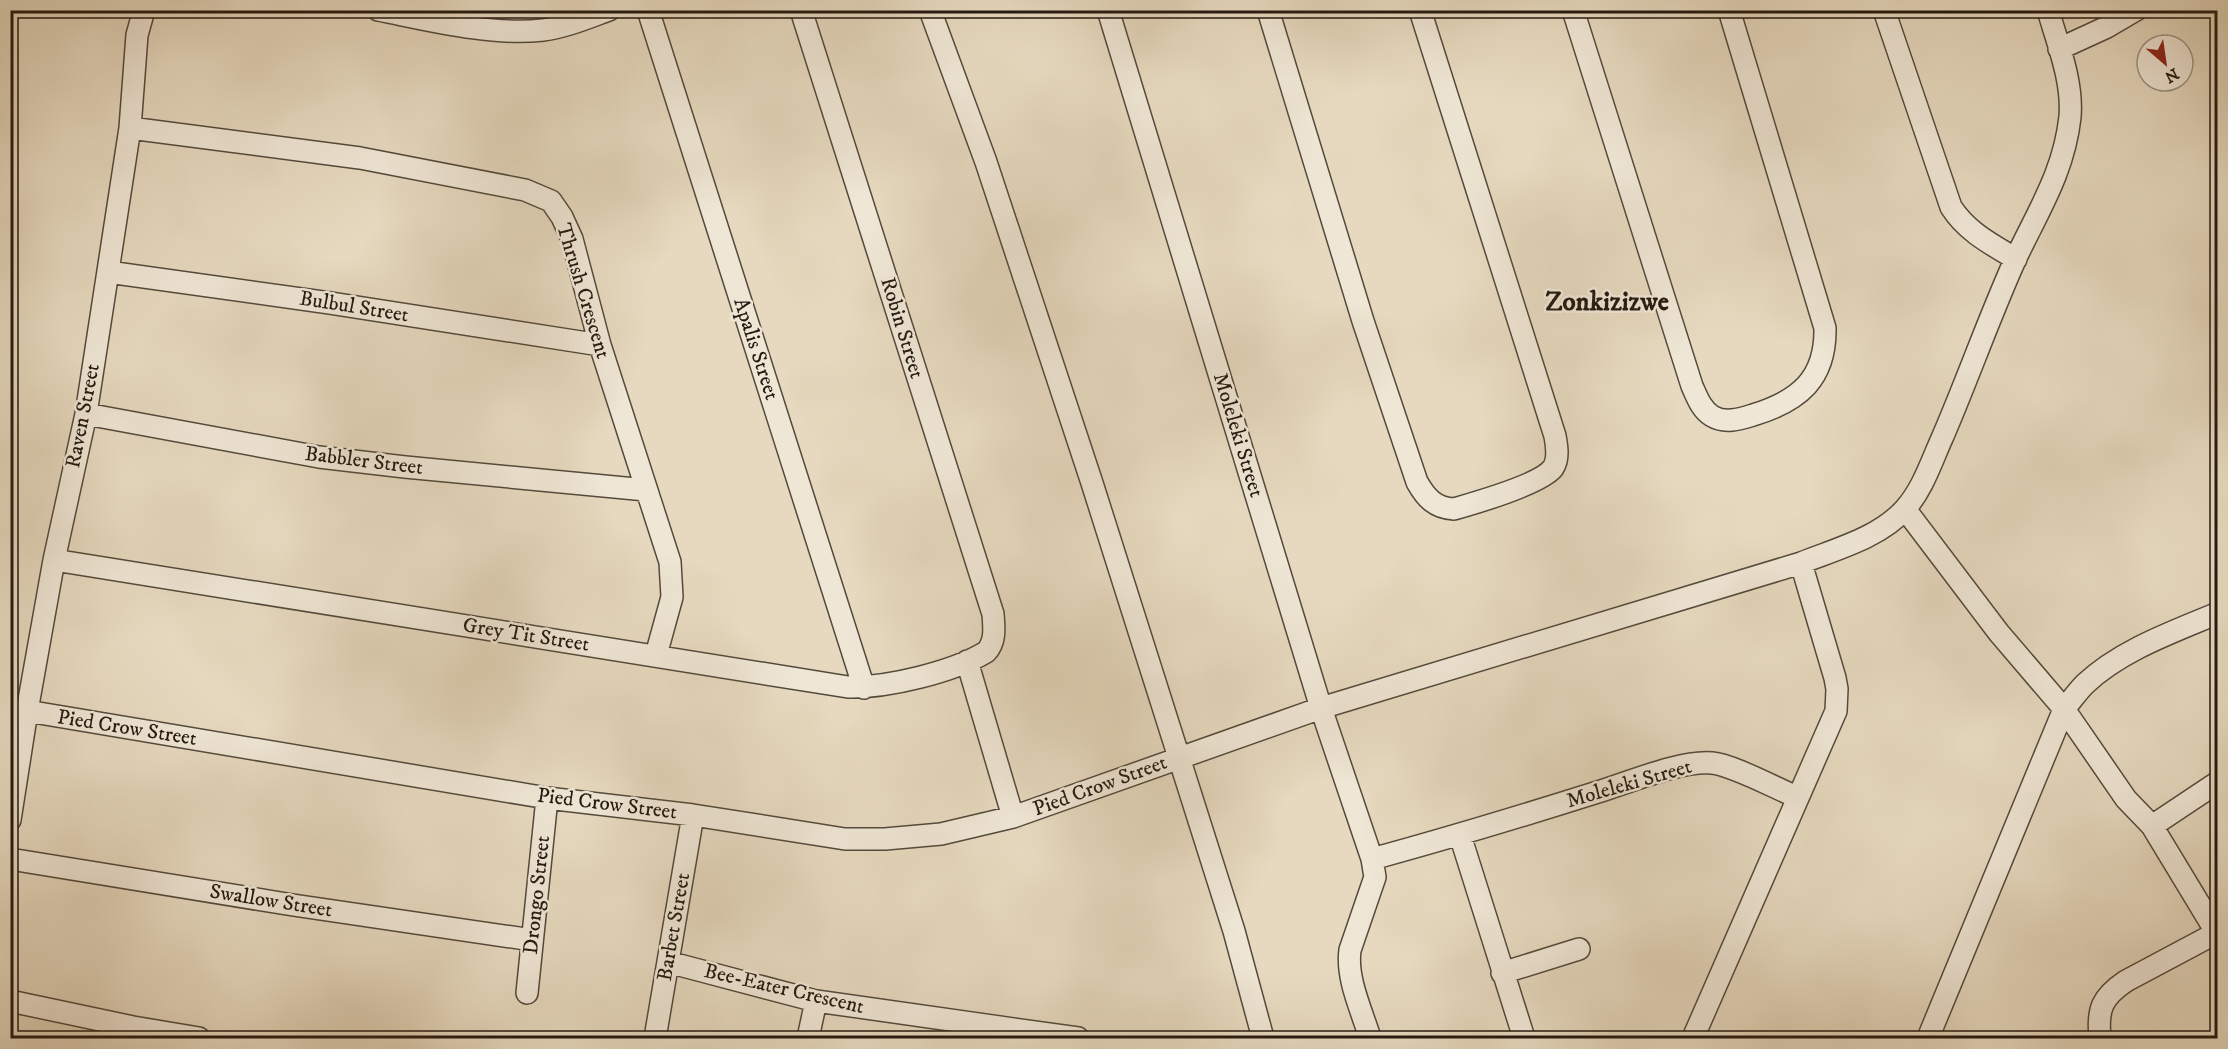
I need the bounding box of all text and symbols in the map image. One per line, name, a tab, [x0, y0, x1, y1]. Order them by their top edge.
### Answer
north arrow	[2135, 33, 2195, 93]
text: N	[2161, 63, 2182, 87]
street label: Thrush Crescent	[550, 220, 616, 362]
street label: Robin Street	[874, 274, 930, 382]
district label: Zonkizizwe	[1545, 285, 1669, 319]
street label: Bulbul Street	[298, 286, 411, 329]
street label: Apalis Street	[727, 295, 785, 404]
street label: Raven Street	[60, 361, 106, 470]
street label: Moleleki Street	[1207, 370, 1269, 501]
street label: Babbler Street	[304, 441, 425, 481]
street label: Grey Tit Street	[461, 612, 591, 658]
street label: Pied Crow Street	[55, 704, 199, 752]
street label: Pied Crow Street	[1029, 750, 1171, 822]
street label: Moleleki Street	[1563, 754, 1695, 814]
street label: Pied Crow Street	[536, 783, 679, 826]
street label: Drongo Street	[518, 834, 556, 956]
street label: Barbet Street	[652, 871, 696, 983]
street label: Swallow Street	[208, 879, 334, 924]
street label: Bee-Eater Crescent	[701, 958, 867, 1020]

